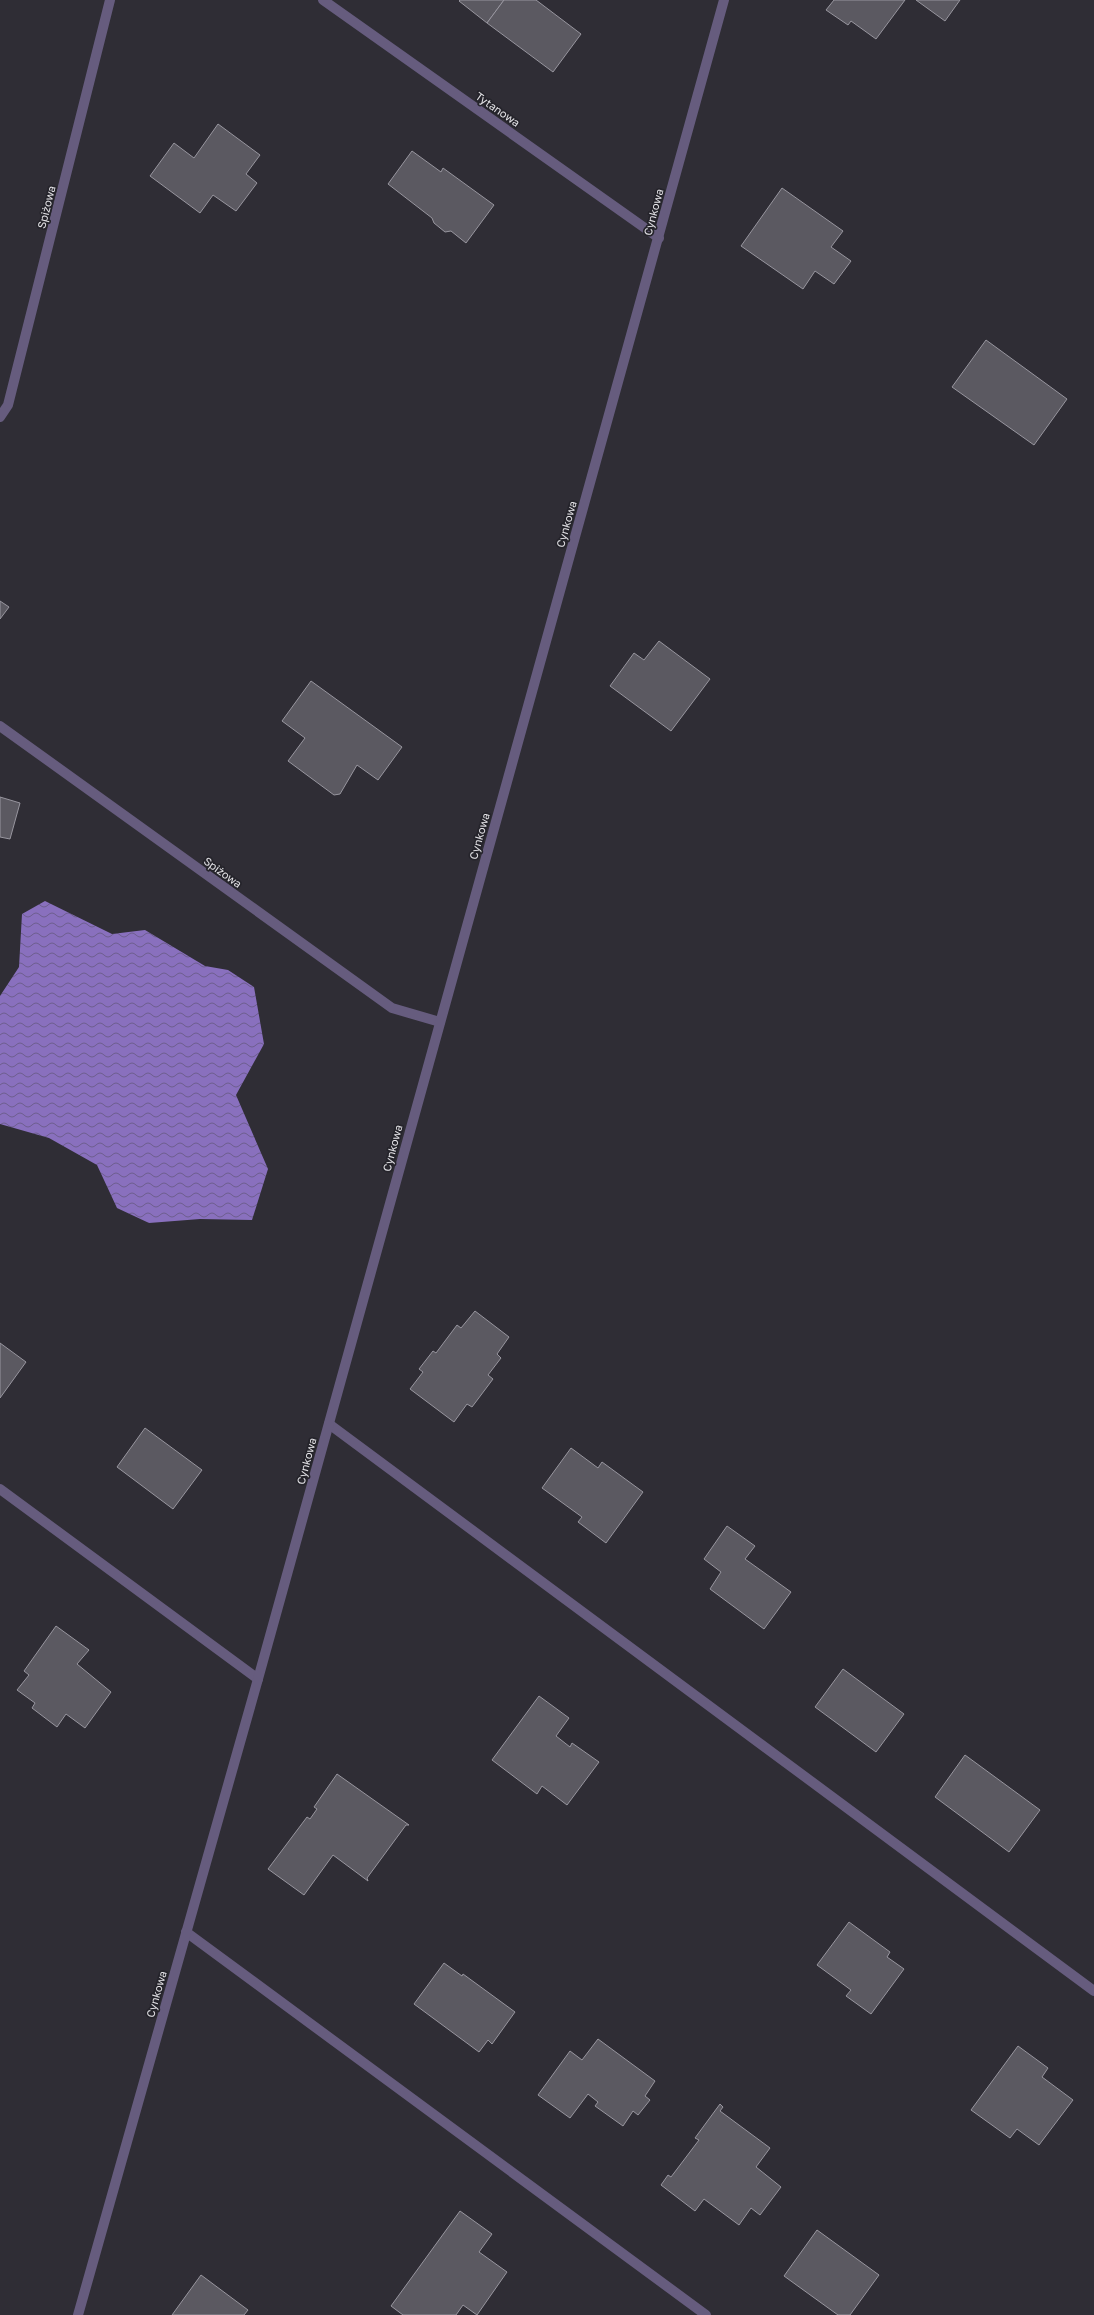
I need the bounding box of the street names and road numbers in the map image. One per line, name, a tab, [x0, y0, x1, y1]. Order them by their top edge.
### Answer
street label: Tytanowa	[473, 89, 523, 129]
street label: Spiżowa	[34, 184, 58, 230]
street label: Cynkowa	[641, 187, 665, 237]
street label: Cynkowa	[553, 499, 579, 549]
street label: Cynkowa	[466, 811, 492, 861]
street label: Spiżowa	[201, 854, 245, 890]
street label: Cynkowa	[380, 1123, 404, 1173]
street label: Cynkowa	[294, 1436, 318, 1486]
street label: Cynkowa	[143, 1969, 169, 2019]

